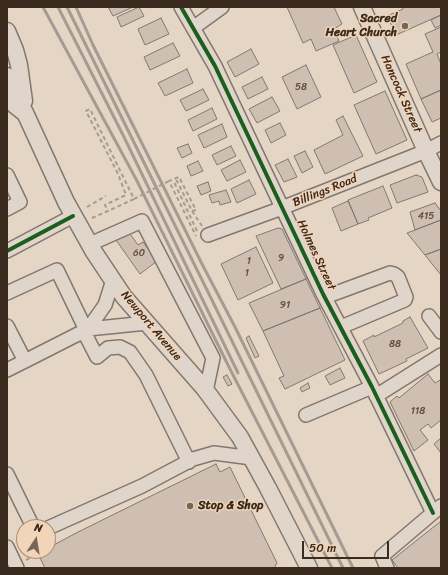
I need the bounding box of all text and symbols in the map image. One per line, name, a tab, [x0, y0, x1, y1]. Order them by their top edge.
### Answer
place label: Sacred Heart Church	[326, 12, 397, 40]
marker: Sacred Heart Church	[400, 21, 410, 31]
street label: Hancock Street	[377, 53, 425, 135]
house number: 58	[295, 81, 307, 93]
street label: Billings Road	[291, 172, 359, 210]
house number: 415	[418, 210, 434, 222]
street label: Holmes Street	[293, 217, 339, 293]
house number: 60	[133, 247, 145, 259]
house number: 9	[278, 252, 284, 264]
house number: 1	[247, 255, 251, 267]
house number: 1	[245, 267, 249, 279]
street label: Newport Avenue	[118, 288, 184, 364]
house number: 91	[280, 299, 290, 311]
house number: 88	[389, 338, 401, 350]
house number: 118	[411, 405, 425, 417]
place label: Stop & Shop	[198, 499, 263, 513]
marker: Stop & Shop	[185, 501, 195, 511]
text: N	[33, 518, 44, 538]
north arrow	[16, 519, 56, 559]
scale bar	[304, 533, 391, 559]
text: 50 m	[309, 537, 336, 559]

